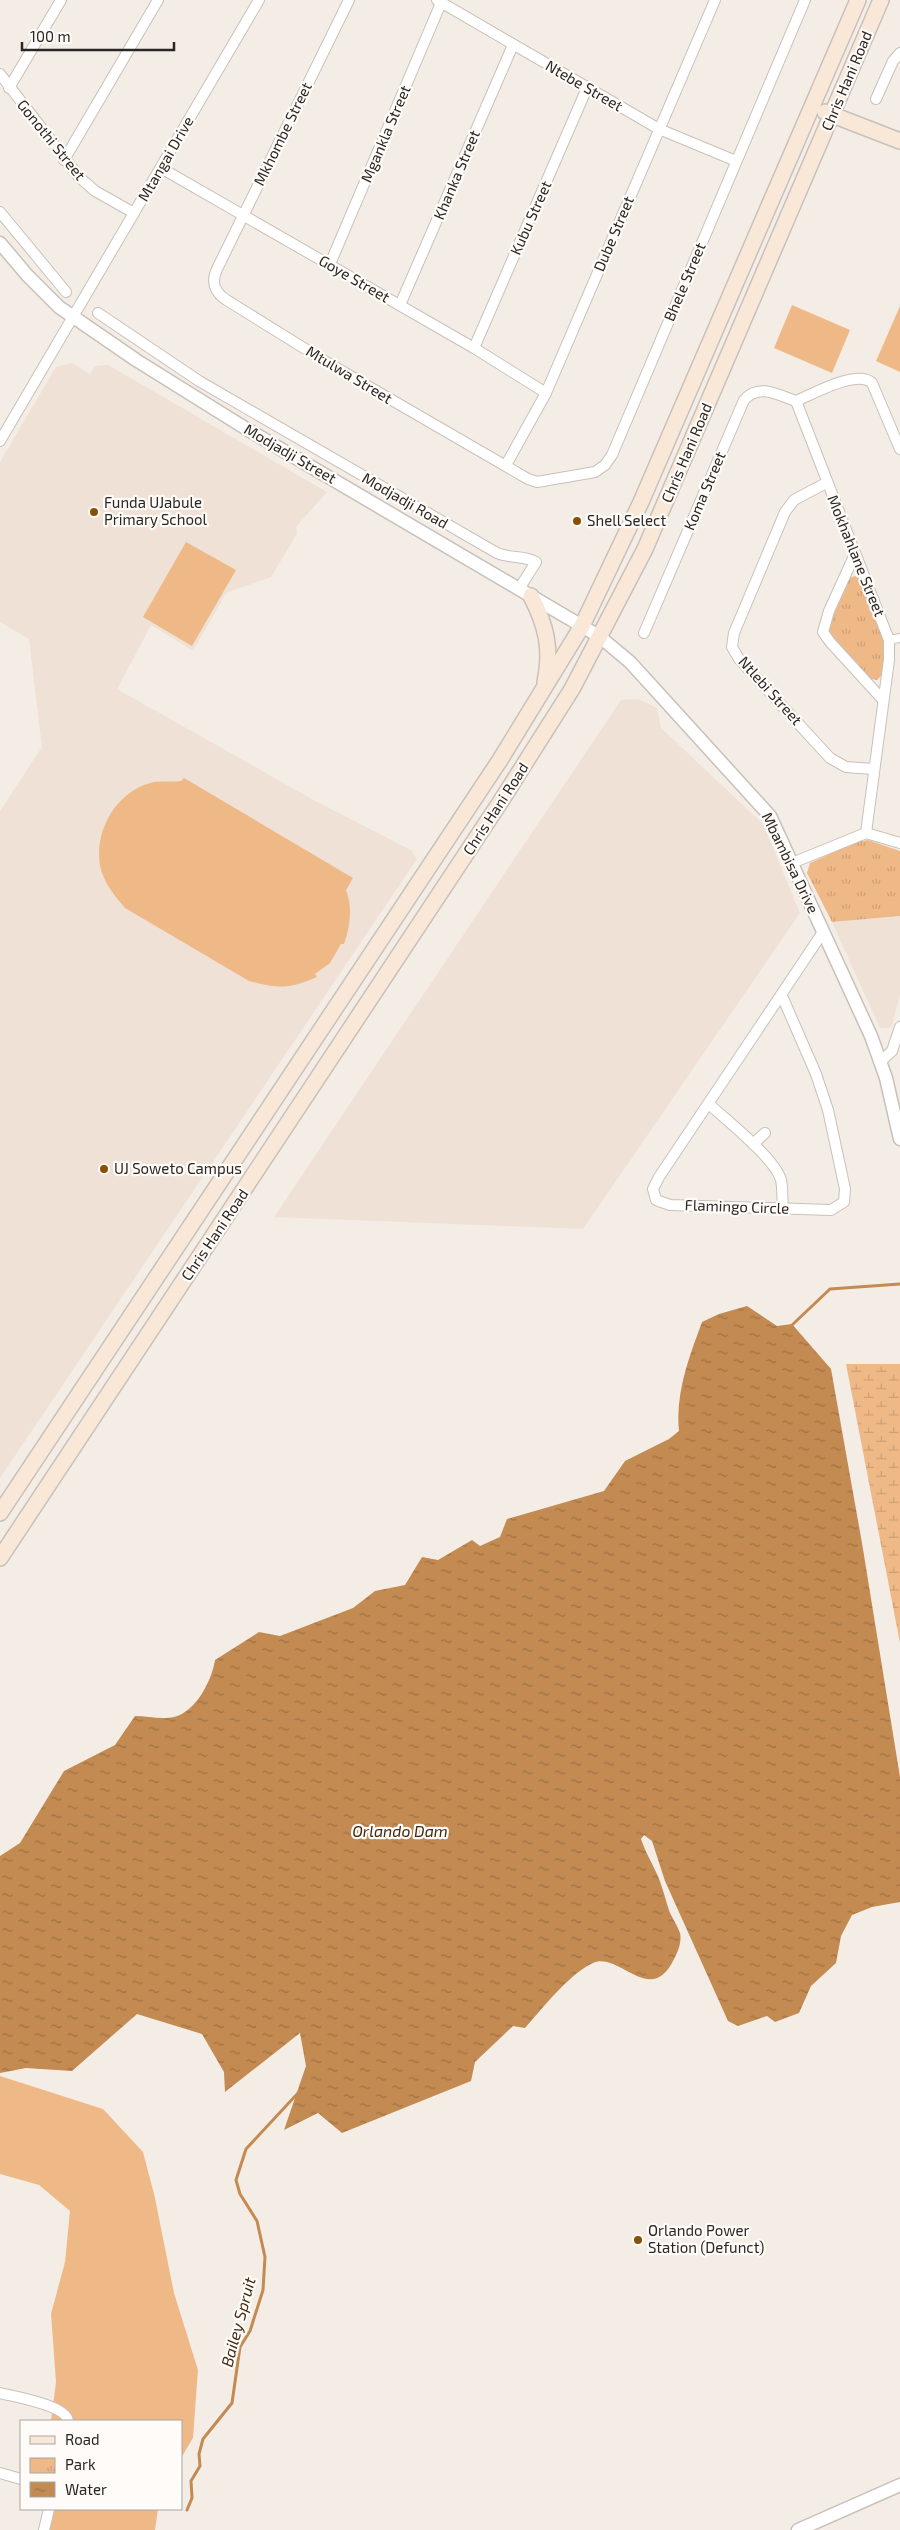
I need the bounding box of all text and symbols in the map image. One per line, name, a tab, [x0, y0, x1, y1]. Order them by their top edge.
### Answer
scale bar	[22, 20, 175, 52]
text: 100 m	[30, 27, 71, 45]
street label: Chris Hani Road	[817, 28, 875, 133]
street label: Ntebe Street	[543, 56, 626, 115]
street label: Mkhombe Street	[249, 79, 315, 188]
street label: Mgankla Street	[357, 82, 414, 185]
street label: Gonothi Street	[14, 95, 90, 183]
street label: Mtangai Drive	[134, 113, 197, 204]
street label: Khanka Street	[429, 127, 483, 222]
street label: Kubu Street	[506, 177, 555, 258]
street label: Dube Street	[589, 193, 637, 274]
street label: Bhele Street	[659, 239, 709, 324]
street label: Goye Street	[316, 251, 393, 306]
street label: Mtulwa Street	[303, 341, 396, 407]
street label: Chris Hani Road	[657, 400, 715, 505]
street label: Modjadji Street	[241, 419, 340, 488]
street label: Koma Street	[679, 448, 729, 533]
street label: Modjadji Road	[359, 468, 452, 533]
street label: Mokhahlane Street	[824, 492, 890, 619]
place label: Funda UJabule Primary School	[104, 493, 207, 528]
marker: Funda UJabule Primary School	[88, 506, 100, 518]
place label: Shell Select	[587, 511, 666, 529]
marker: Shell Select	[571, 515, 583, 527]
street label: Ntlebi Street	[735, 652, 806, 729]
street label: Chris Hani Road	[459, 759, 532, 858]
street label: Mbambisa Drive	[759, 809, 823, 916]
place label: UJ Soweto Campus	[114, 1159, 242, 1177]
marker: UJ Soweto Campus	[98, 1163, 110, 1175]
street label: Chris Hani Road	[177, 1185, 251, 1284]
street label: Flamingo Circle	[685, 1195, 790, 1217]
water label: Orlando Dam	[352, 1821, 448, 1840]
place label: Orlando Power Station (Defunct)	[648, 2221, 764, 2256]
marker: Orlando Power Station (Defunct)	[632, 2234, 644, 2246]
water label: Bailey Spruit	[216, 2274, 260, 2369]
legend	[20, 2420, 182, 2510]
text: Road	[65, 2430, 100, 2448]
text: Park	[65, 2455, 96, 2473]
text: Water	[65, 2480, 107, 2498]

